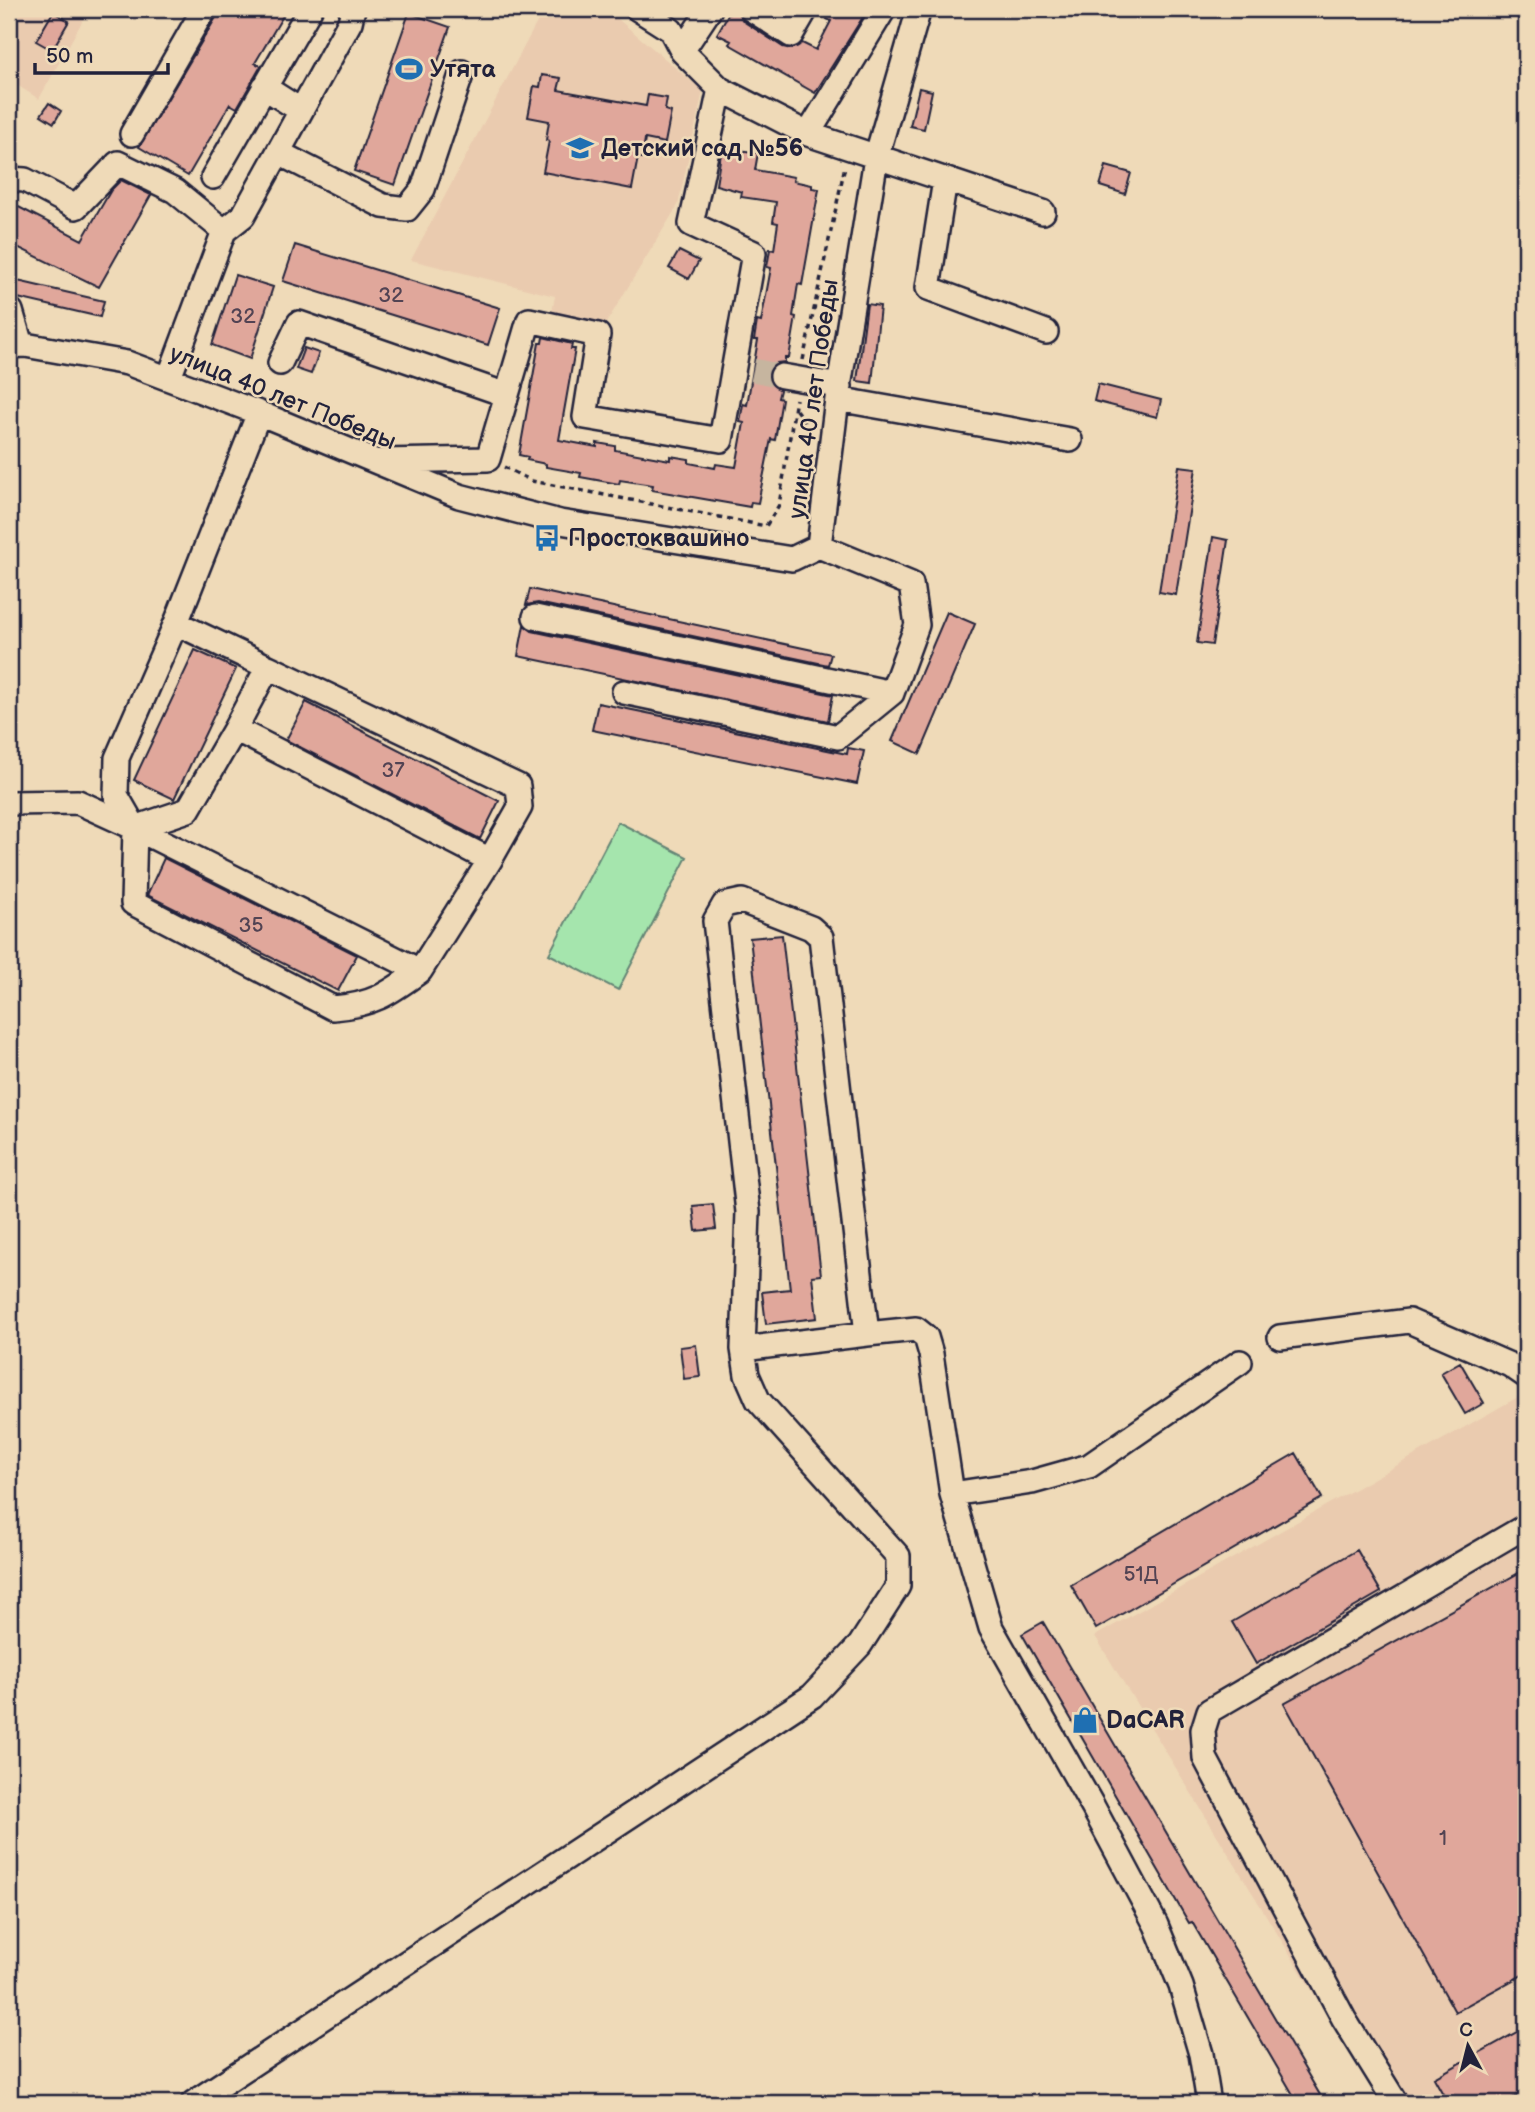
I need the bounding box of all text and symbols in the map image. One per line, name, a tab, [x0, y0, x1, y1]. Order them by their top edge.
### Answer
scale bar	[35, 32, 168, 76]
text: 50 m	[46, 44, 93, 69]
sports icon: Утята	[394, 54, 424, 84]
place label: Утята	[430, 55, 496, 84]
school or university icon: Детский сад №56	[565, 133, 595, 163]
place label: Детский сад №56	[601, 134, 803, 163]
street label: улица 40 лет Победы	[782, 277, 845, 521]
house number: 32	[378, 283, 404, 308]
house number: 32	[230, 304, 256, 329]
street label: улица 40 лет Победы	[165, 339, 400, 456]
bus stop icon: Простоквашино	[532, 523, 562, 553]
place label: Простоквашино	[568, 524, 749, 553]
house number: 37	[381, 758, 405, 783]
house number: 35	[239, 913, 263, 938]
house number: 51Д	[1123, 1562, 1159, 1587]
shop icon: DaCAR	[1070, 1705, 1100, 1735]
place label: DaCAR	[1106, 1706, 1185, 1735]
house number: 1	[1439, 1826, 1447, 1851]
north arrow	[1434, 2010, 1504, 2080]
text: С	[1458, 2018, 1474, 2043]

